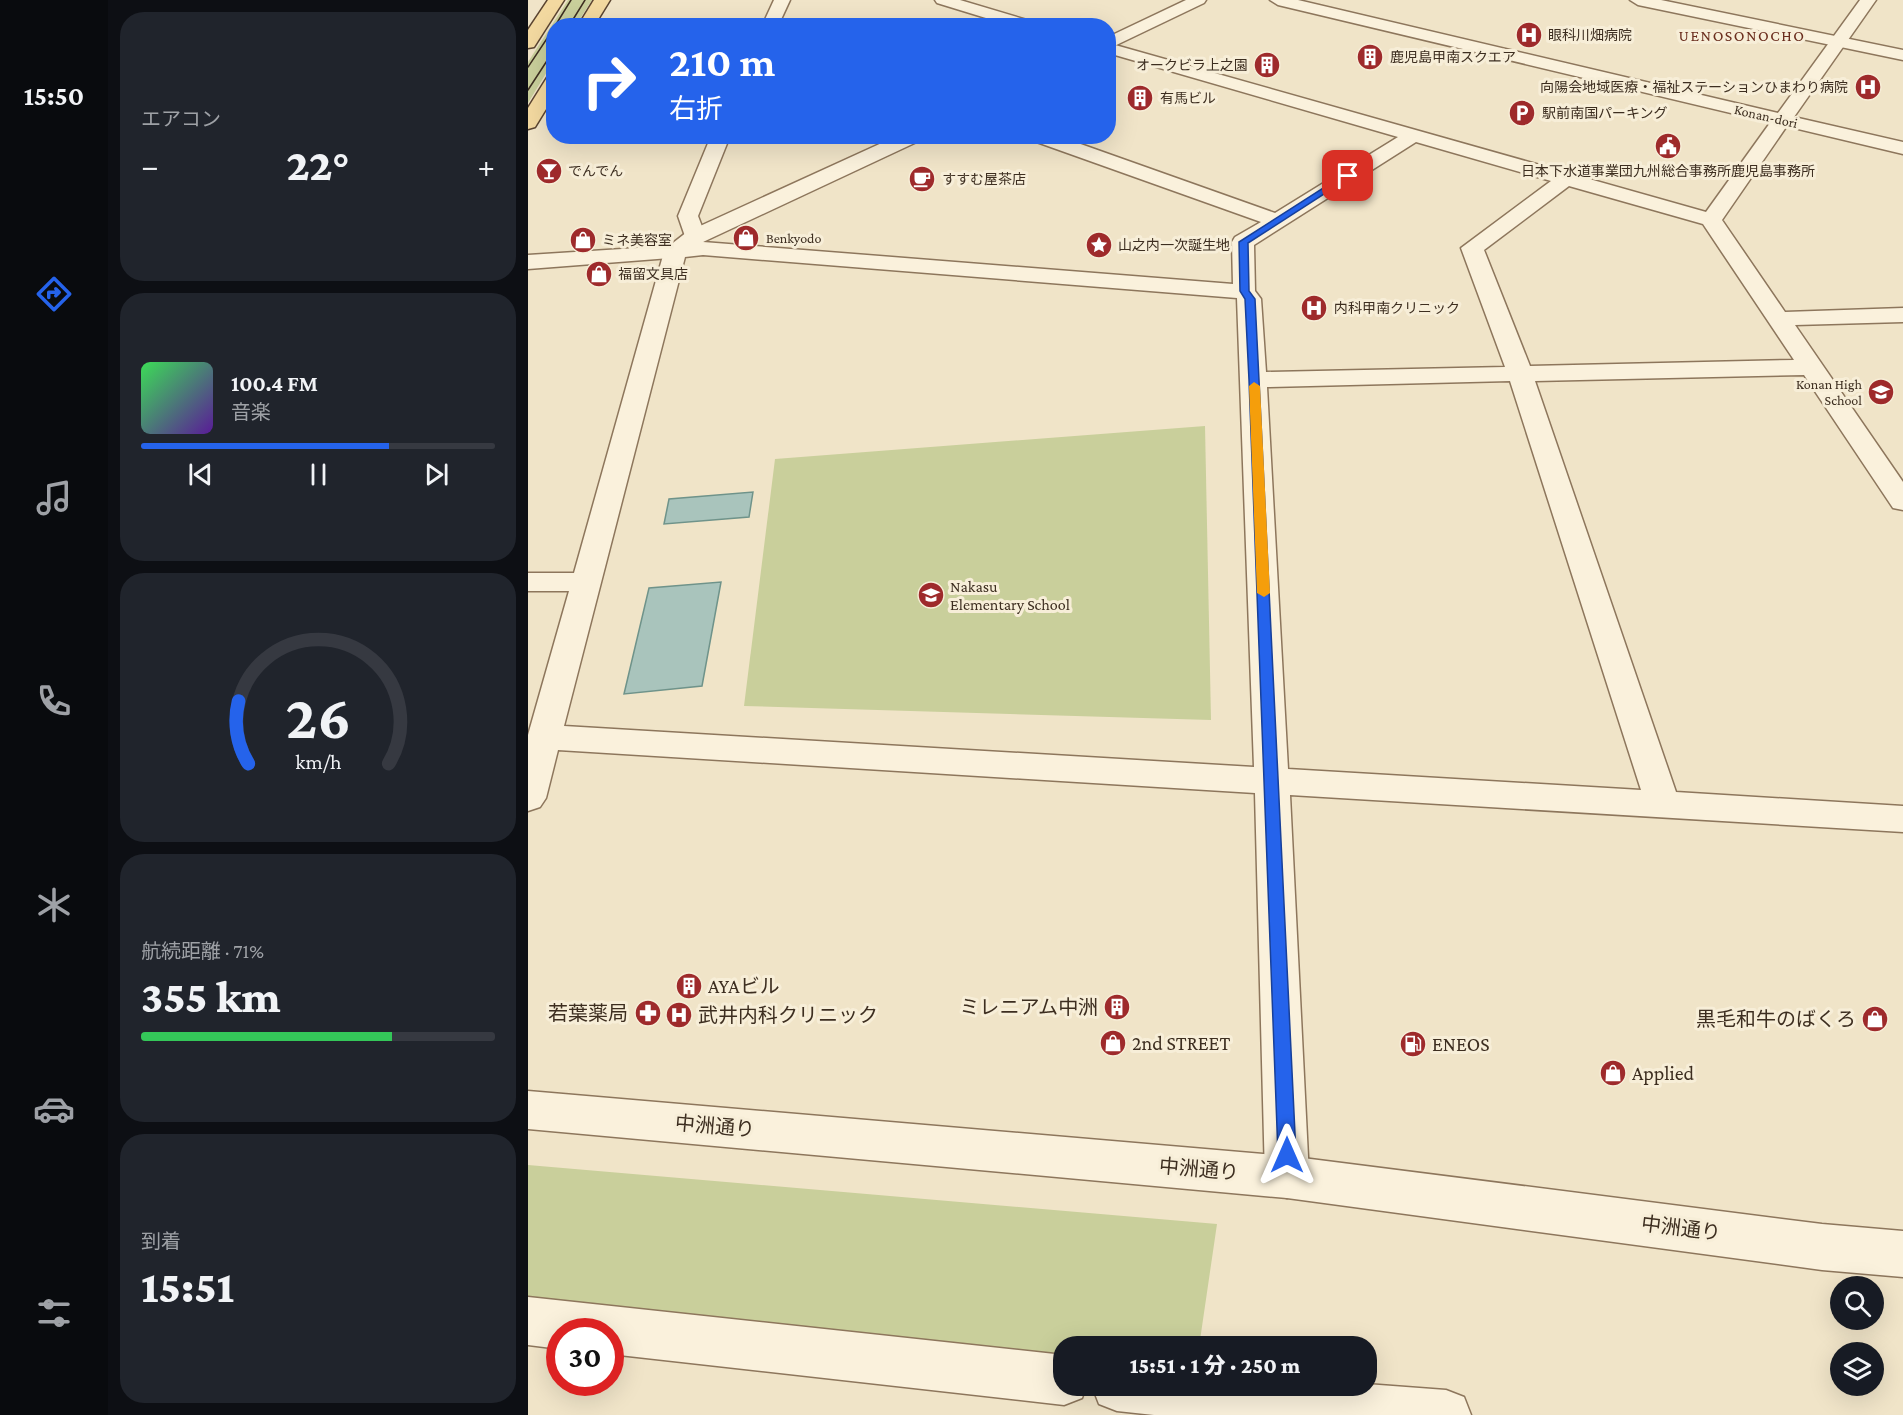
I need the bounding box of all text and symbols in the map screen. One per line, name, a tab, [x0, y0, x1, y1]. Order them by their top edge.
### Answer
hospital icon: 眼科川畑病院	[1514, 20, 1544, 50]
place label: 眼科川畑病院	[1548, 27, 1632, 43]
district label: UENOSONOCHO	[1679, 27, 1805, 44]
text: 210 m	[669, 38, 775, 85]
icon: right	[570, 42, 648, 120]
building icon: 鹿児島甲南スクエア	[1355, 42, 1385, 72]
place label: 鹿児島甲南スクエア	[1390, 49, 1516, 65]
building icon: オークビラ上之園	[1252, 50, 1282, 80]
place label: オークビラ上之園	[1136, 57, 1248, 73]
hospital icon: 向陽会地域医療・福祉ステーションひまわり病院	[1853, 72, 1883, 102]
place label: 向陽会地域医療・福祉ステーションひまわり病院	[1540, 79, 1848, 95]
text: 15:50	[24, 81, 84, 111]
building icon: 有馬ビル	[1125, 83, 1155, 113]
place label: 有馬ビル	[1160, 90, 1216, 106]
text: 右折	[669, 94, 723, 124]
parking icon: 駅前南国パーキング	[1507, 98, 1537, 128]
street label: Konan-dori	[1733, 101, 1800, 131]
place label: 駅前南国パーキング	[1542, 105, 1668, 121]
text: エアコン	[141, 108, 221, 130]
public building icon: 日本下水道事業団九州総合事務所鹿児島事務所	[1653, 131, 1683, 161]
text: 22°	[286, 140, 350, 190]
text: −	[141, 147, 158, 184]
text: +	[478, 147, 495, 184]
pin	[1322, 150, 1373, 201]
bar icon: でんでん	[534, 156, 564, 186]
icon: arrive	[1331, 159, 1364, 192]
place label: でんでん	[568, 163, 623, 179]
place label: 日本下水道事業団九州総合事務所鹿児島事務所	[1521, 163, 1815, 179]
cafe icon: すすむ屋茶店	[907, 164, 937, 194]
place label: すすむ屋茶店	[942, 171, 1026, 187]
shop icon: Benkyodo	[731, 223, 761, 253]
shop icon: ミネ美容室	[568, 225, 598, 255]
place label: Benkyodo	[766, 230, 821, 246]
place icon: 山之内一次誕生地	[1084, 230, 1114, 260]
place label: ミネ美容室	[602, 232, 672, 248]
place label: 山之内一次誕生地	[1118, 237, 1230, 253]
shop icon: 福留文具店	[584, 259, 614, 289]
place label: 福留文具店	[618, 266, 688, 282]
icon: directions	[33, 273, 75, 315]
hospital icon: 内科甲南クリニック	[1299, 293, 1329, 323]
place label: 内科甲南クリニック	[1334, 300, 1460, 316]
text: 100.4 FM	[231, 371, 318, 396]
place label: Konan High School	[1796, 376, 1862, 408]
school or university icon: Konan High School	[1866, 377, 1896, 407]
text: 音楽	[231, 401, 271, 423]
icon: previous	[184, 458, 217, 491]
icon: pause	[302, 458, 335, 491]
icon: next	[420, 458, 453, 491]
icon: music	[33, 477, 75, 519]
place label: Nakasu Elementary School	[950, 578, 1070, 614]
school or university icon: Nakasu Elementary School	[916, 580, 946, 610]
icon: phone	[33, 680, 75, 722]
text: 26	[285, 683, 351, 752]
text: km/h	[295, 751, 342, 775]
icon: climate	[33, 884, 75, 926]
text: 航続距離 · 71%	[141, 940, 264, 962]
building icon: AYAビル	[674, 971, 704, 1001]
text: 355 km	[141, 972, 281, 1022]
place label: AYAビル	[708, 975, 780, 997]
building icon: ミレニアム中洲	[1102, 992, 1132, 1022]
place label: ミレニアム中洲	[959, 996, 1098, 1018]
pharmacy icon: 若葉薬局	[633, 998, 663, 1028]
hospital icon: 武井内科クリニック	[664, 1000, 694, 1030]
place label: 若葉薬局	[548, 1002, 628, 1024]
place label: 武井内科クリニック	[698, 1004, 878, 1026]
shop icon: 黒毛和牛のばくろ	[1860, 1004, 1890, 1034]
place label: 黒毛和牛のばくろ	[1696, 1008, 1856, 1030]
shop icon: 2nd STREET	[1098, 1028, 1128, 1058]
fuel station icon: ENEOS	[1398, 1029, 1428, 1059]
place label: 2nd STREET	[1132, 1032, 1230, 1054]
place label: ENEOS	[1432, 1033, 1490, 1055]
shop icon: Applied	[1598, 1058, 1628, 1088]
place label: Applied	[1632, 1062, 1695, 1085]
icon: car	[33, 1088, 75, 1130]
street label: 中洲通り	[674, 1112, 756, 1140]
position arrow	[1255, 1123, 1319, 1187]
street label: 中洲通り	[1158, 1155, 1240, 1183]
street label: 中洲通り	[1640, 1212, 1722, 1244]
text: 到着	[141, 1230, 181, 1252]
text: 15:51	[141, 1262, 234, 1312]
map controls	[1830, 1276, 1884, 1396]
button: search	[1830, 1276, 1884, 1330]
icon: filters	[33, 1292, 75, 1334]
speed limit sign: 30	[546, 1318, 624, 1396]
button: layers	[1830, 1342, 1884, 1396]
text: 15:51 · 1 分 · 250 m	[1130, 1353, 1300, 1378]

